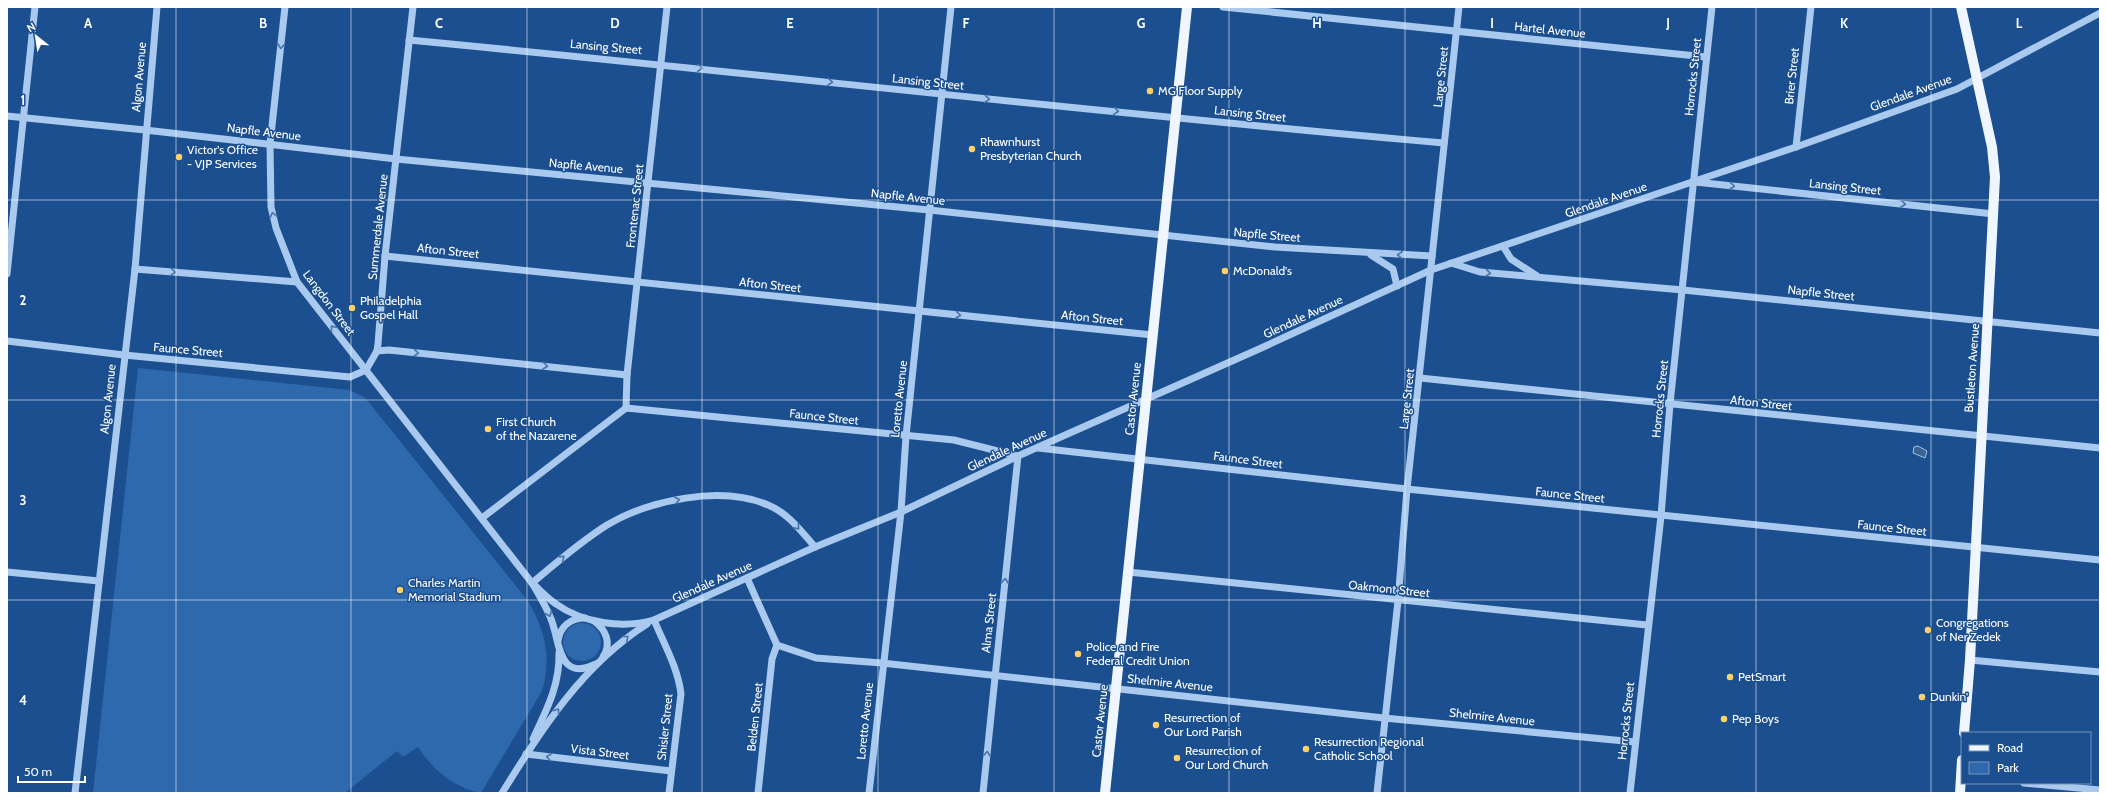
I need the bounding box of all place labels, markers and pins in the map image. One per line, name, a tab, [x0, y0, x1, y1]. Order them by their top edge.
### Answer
place label: MG Floor Supply	[1158, 83, 1243, 98]
marker: MG Floor Supply	[1145, 86, 1155, 96]
place label: Rhawnhurst Presbyterian Church	[980, 134, 1082, 163]
place label: Victor's Office - VJP Services	[187, 142, 258, 171]
marker: Rhawnhurst Presbyterian Church	[967, 144, 977, 154]
marker: Victor's Office - VJP Services	[174, 152, 184, 162]
place label: McDonald's	[1233, 263, 1292, 278]
marker: McDonald's	[1220, 266, 1230, 276]
place label: Philadelphia Gospel Hall	[360, 293, 422, 322]
marker: Philadelphia Gospel Hall	[347, 303, 357, 313]
place label: First Church of the Nazarene	[496, 414, 577, 443]
marker: First Church of the Nazarene	[483, 424, 493, 434]
place label: Charles Martin Memorial Stadium	[408, 575, 501, 604]
marker: Charles Martin Memorial Stadium	[395, 585, 405, 595]
place label: Congregations of Ner Zedek	[1936, 615, 2009, 644]
marker: Congregations of Ner Zedek	[1923, 625, 1933, 635]
place label: Police and Fire Federal Credit Union	[1086, 639, 1190, 668]
marker: Police and Fire Federal Credit Union	[1073, 649, 1083, 659]
place label: PetSmart	[1738, 669, 1786, 684]
marker: PetSmart	[1725, 672, 1735, 682]
place label: Dunkin'	[1930, 689, 1968, 704]
marker: Dunkin'	[1917, 692, 1927, 702]
place label: Resurrection of Our Lord Parish	[1164, 710, 1242, 739]
place label: Pep Boys	[1732, 711, 1779, 726]
marker: Pep Boys	[1719, 714, 1729, 724]
marker: Resurrection of Our Lord Parish	[1151, 720, 1161, 730]
place label: Resurrection Regional Catholic School	[1314, 734, 1424, 763]
place label: Resurrection of Our Lord Church	[1185, 743, 1268, 772]
marker: Resurrection Regional Catholic School	[1301, 744, 1311, 754]
marker: Resurrection of Our Lord Church	[1172, 753, 1182, 763]

